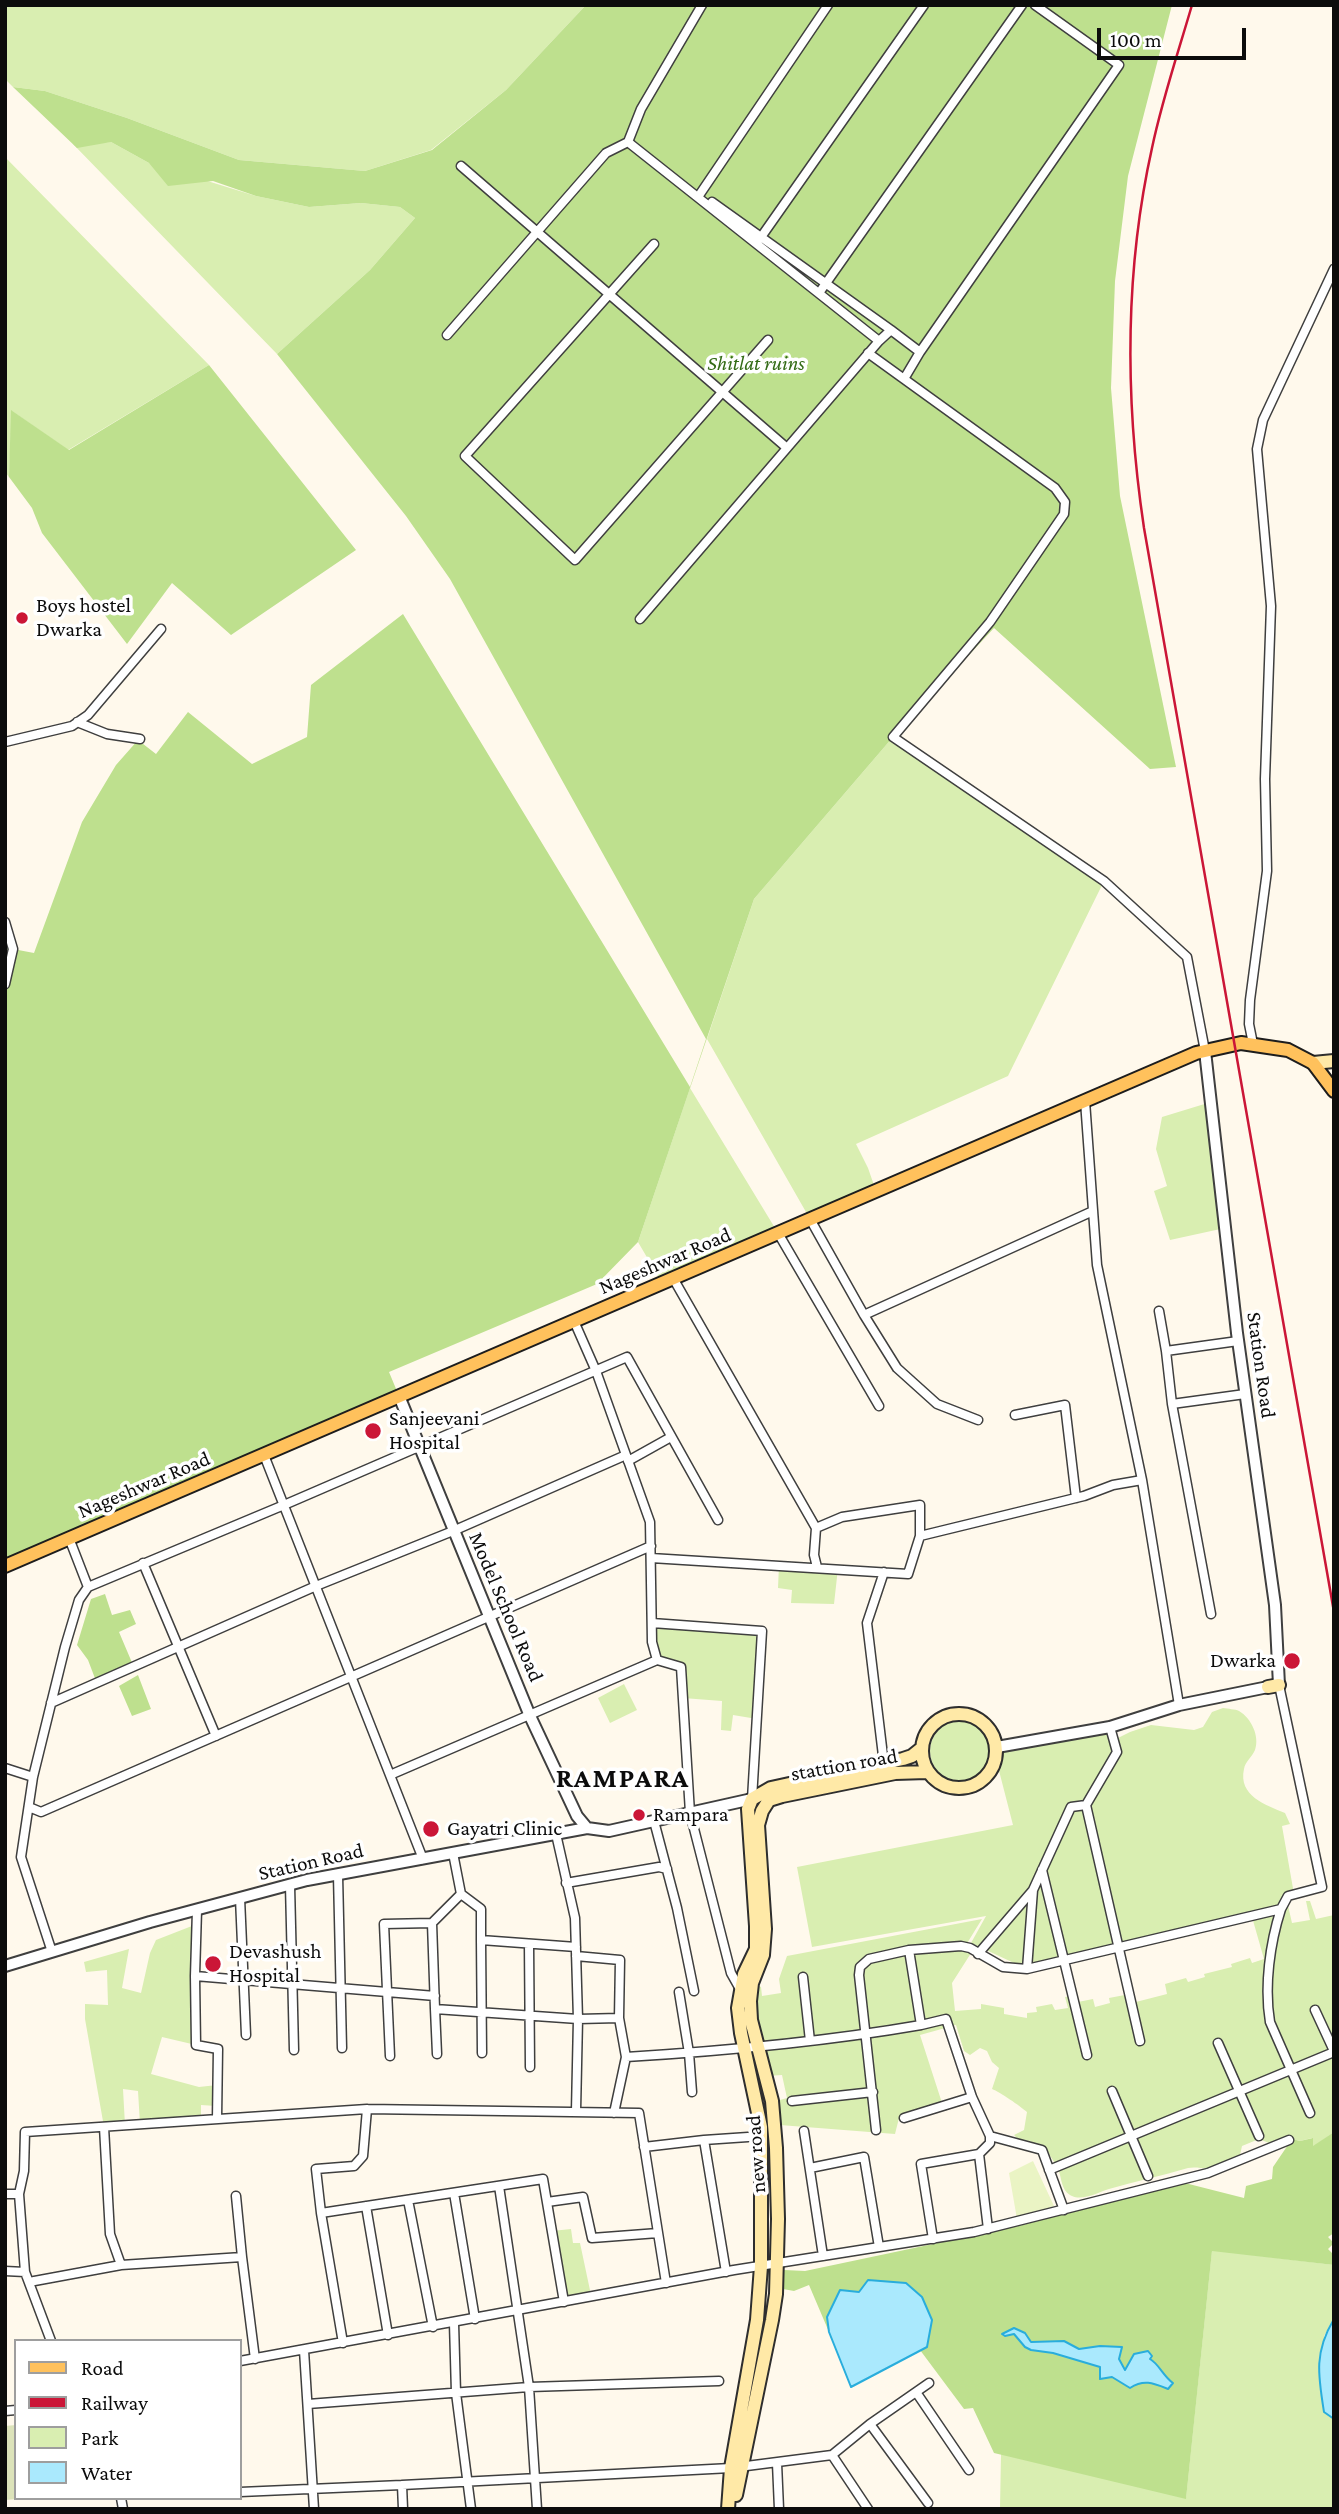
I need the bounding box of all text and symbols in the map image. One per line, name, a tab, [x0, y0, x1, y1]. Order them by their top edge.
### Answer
scale bar	[1101, 14, 1250, 58]
text: 100 m	[1110, 28, 1162, 52]
park label: Shitlat ruins	[707, 351, 805, 377]
place label: Boys hostel Dwarka	[36, 593, 131, 643]
marker: Boys hostel Dwarka	[14, 610, 30, 626]
street label: Nageshwar Road	[595, 1222, 735, 1300]
street label: Station Road	[1241, 1310, 1281, 1420]
place label: Sanjeevani Hospital	[389, 1406, 479, 1456]
marker: Sanjeevani Hospital	[363, 1421, 383, 1441]
street label: Nageshwar Road	[74, 1446, 214, 1524]
street label: Model School Road	[463, 1528, 549, 1686]
place label: Dwarka	[1210, 1648, 1276, 1674]
marker: Dwarka	[1282, 1651, 1302, 1671]
street label: stattion road	[789, 1743, 899, 1787]
district label: RAMPARA	[557, 1761, 689, 1795]
place label: Rampara	[653, 1802, 729, 1828]
marker: Rampara	[631, 1807, 647, 1823]
place label: Gayatri Clinic	[447, 1816, 562, 1842]
marker: Gayatri Clinic	[421, 1819, 441, 1839]
street label: Station Road	[256, 1838, 366, 1886]
place label: Devashush Hospital	[229, 1939, 322, 1989]
marker: Devashush Hospital	[203, 1954, 223, 1974]
street label: new road	[741, 2114, 771, 2194]
legend	[14, 2339, 242, 2500]
text: Road	[81, 2356, 124, 2380]
text: Railway	[81, 2391, 148, 2415]
text: Park	[81, 2426, 118, 2450]
text: Water	[81, 2461, 133, 2485]

